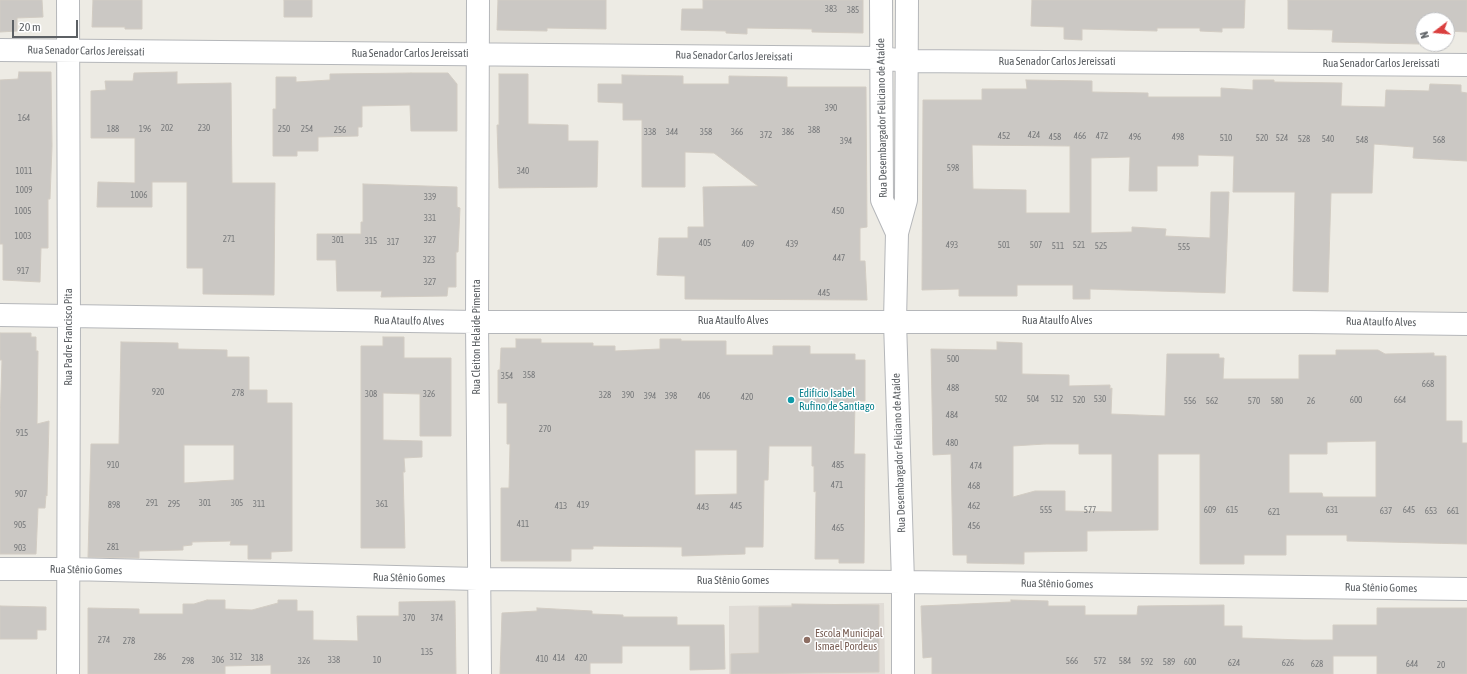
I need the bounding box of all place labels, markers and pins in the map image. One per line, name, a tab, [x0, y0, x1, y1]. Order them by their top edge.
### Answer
place label: Edifício Isabel Rufino de Santiago	[799, 387, 875, 413]
marker: Edifício Isabel Rufino de Santiago	[786, 395, 796, 405]
place label: Escola Municipal Ismael Pordeus	[815, 627, 883, 653]
marker: Escola Municipal Ismael Pordeus	[802, 635, 812, 645]

